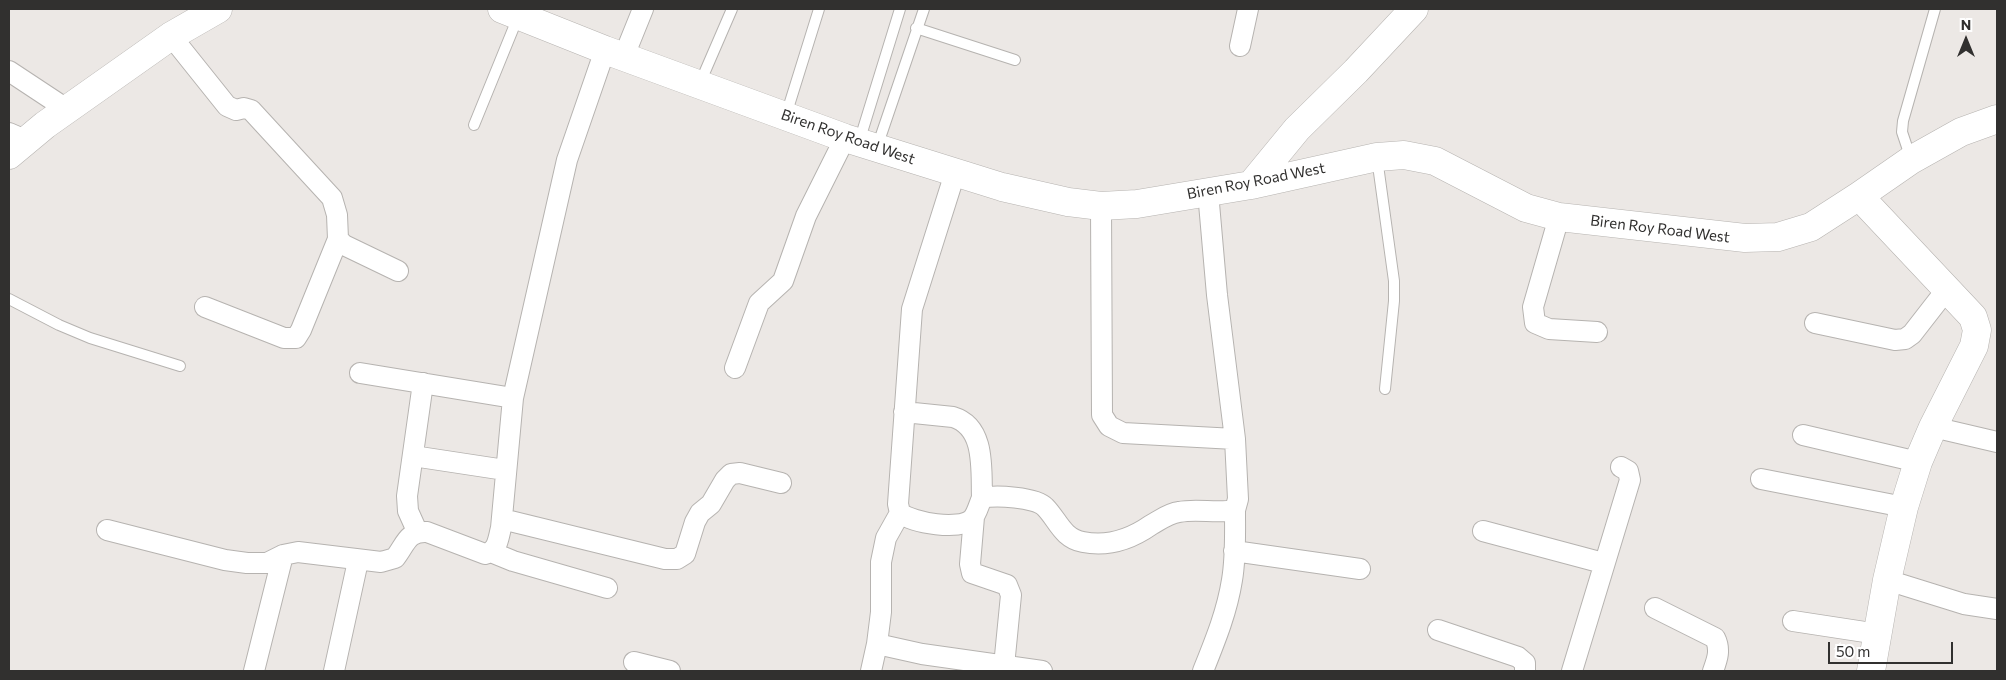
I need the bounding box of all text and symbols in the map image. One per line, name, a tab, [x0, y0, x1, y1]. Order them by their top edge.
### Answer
north arrow	[1941, 15, 1991, 65]
text: N	[1961, 16, 1971, 33]
street label: Biren Roy Road West	[779, 106, 917, 168]
street label: Biren Roy Road West	[1185, 159, 1327, 203]
street label: Biren Roy Road West	[1589, 212, 1731, 246]
scale bar	[1831, 632, 1956, 664]
text: 50 m	[1836, 642, 1870, 660]

